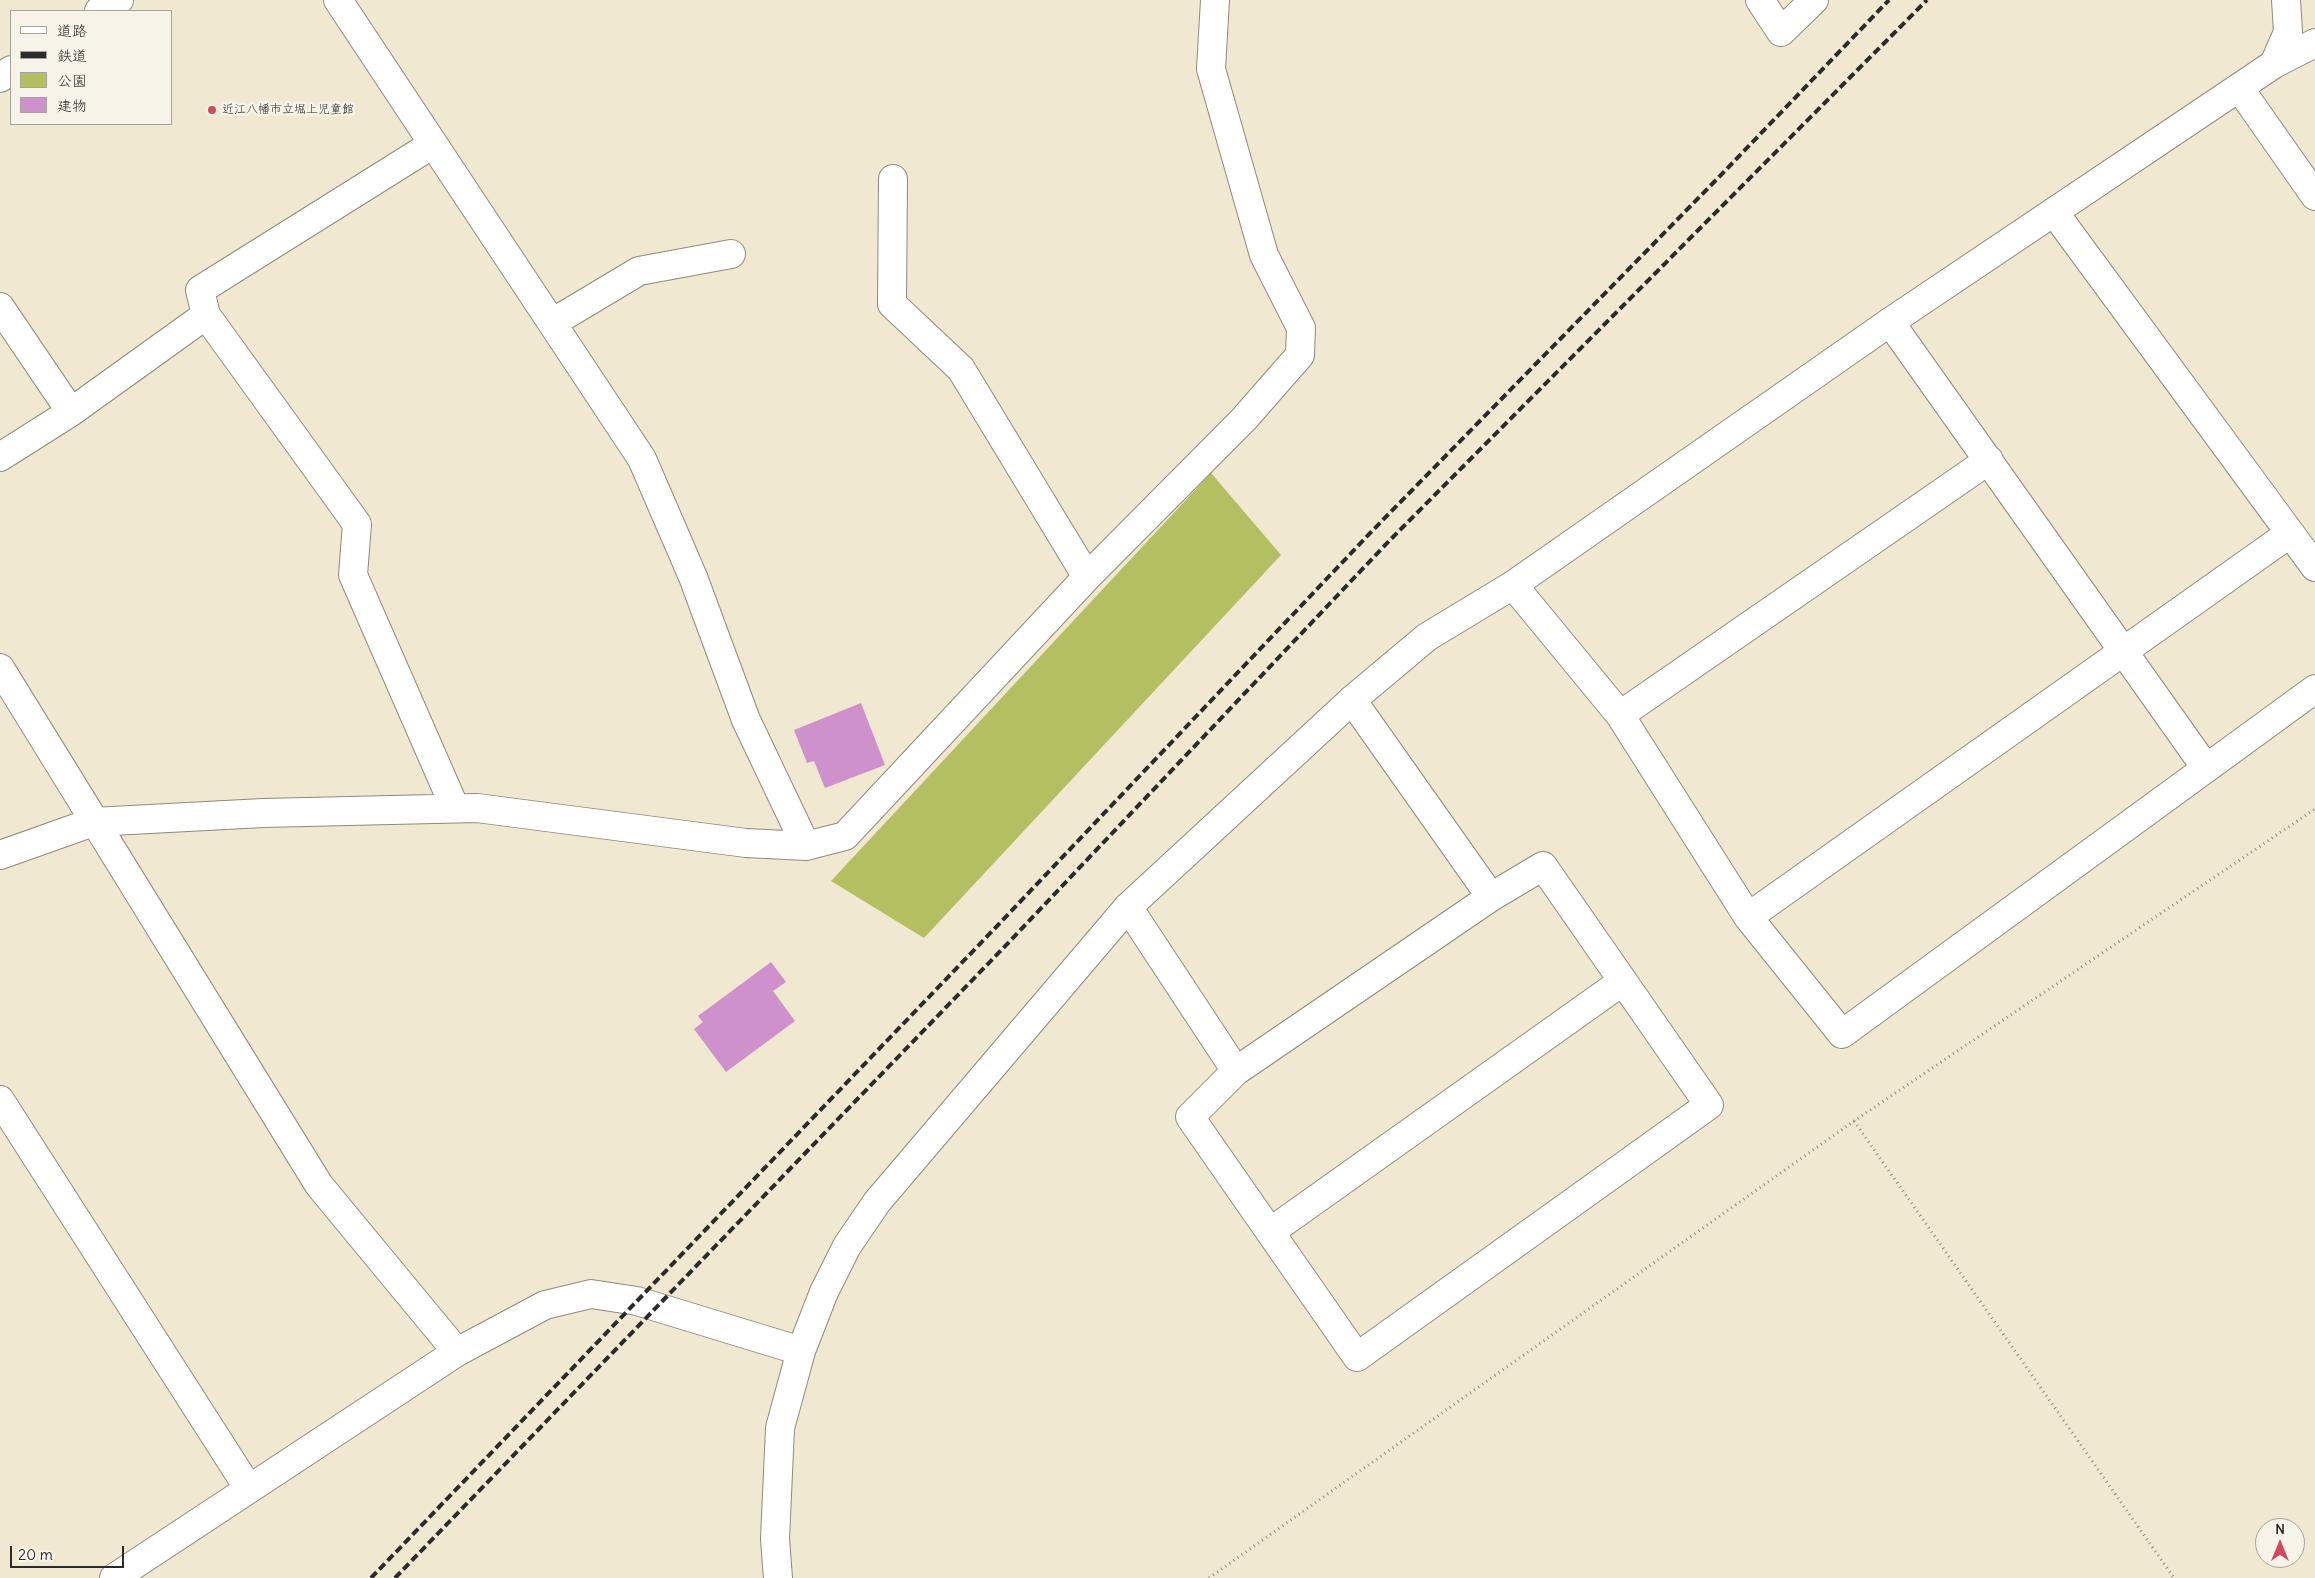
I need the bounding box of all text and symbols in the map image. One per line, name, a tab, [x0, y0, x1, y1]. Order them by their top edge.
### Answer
legend	[10, 10, 172, 125]
text: 道路	[57, 21, 87, 40]
text: 鉄道	[57, 46, 87, 65]
text: 公園	[57, 71, 87, 90]
text: 建物	[57, 96, 87, 115]
place label: 近江八幡市立堀上児童館	[222, 103, 354, 117]
marker: 近江八幡市立堀上児童館	[206, 104, 218, 116]
north arrow	[2255, 1518, 2305, 1568]
text: N	[2275, 1520, 2285, 1538]
scale bar	[12, 1536, 126, 1568]
text: 20 m	[18, 1545, 53, 1564]

